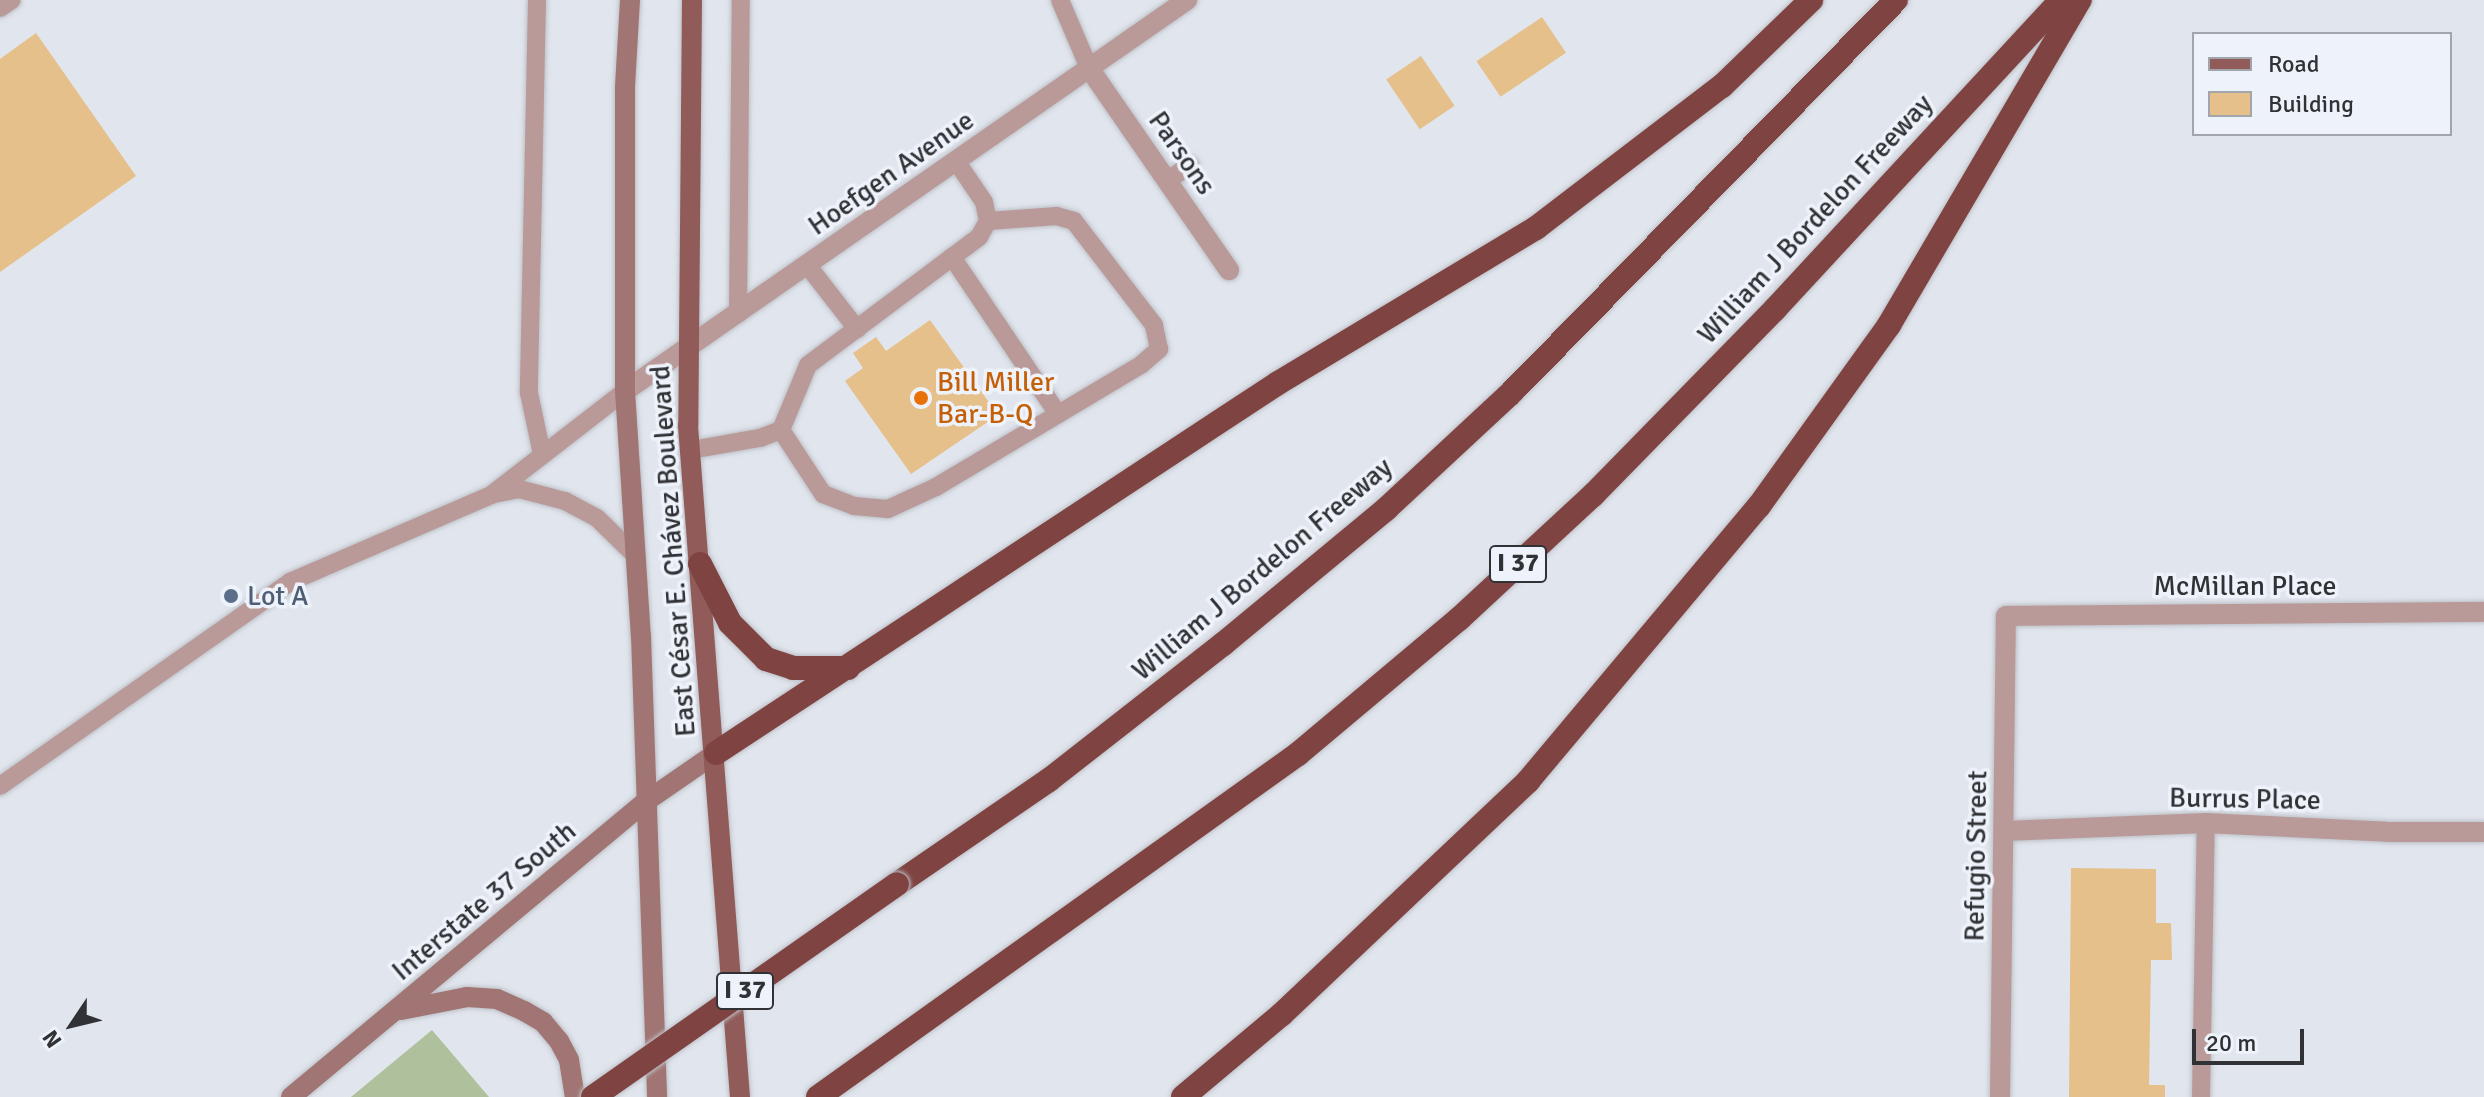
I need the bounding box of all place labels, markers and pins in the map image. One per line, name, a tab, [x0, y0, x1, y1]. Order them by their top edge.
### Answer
place label: Bill Miller Bar-B-Q	[937, 365, 1054, 431]
marker: Bill Miller Bar-B-Q	[912, 389, 930, 407]
place label: Lot A	[247, 579, 308, 613]
marker: Lot A	[222, 587, 240, 605]

